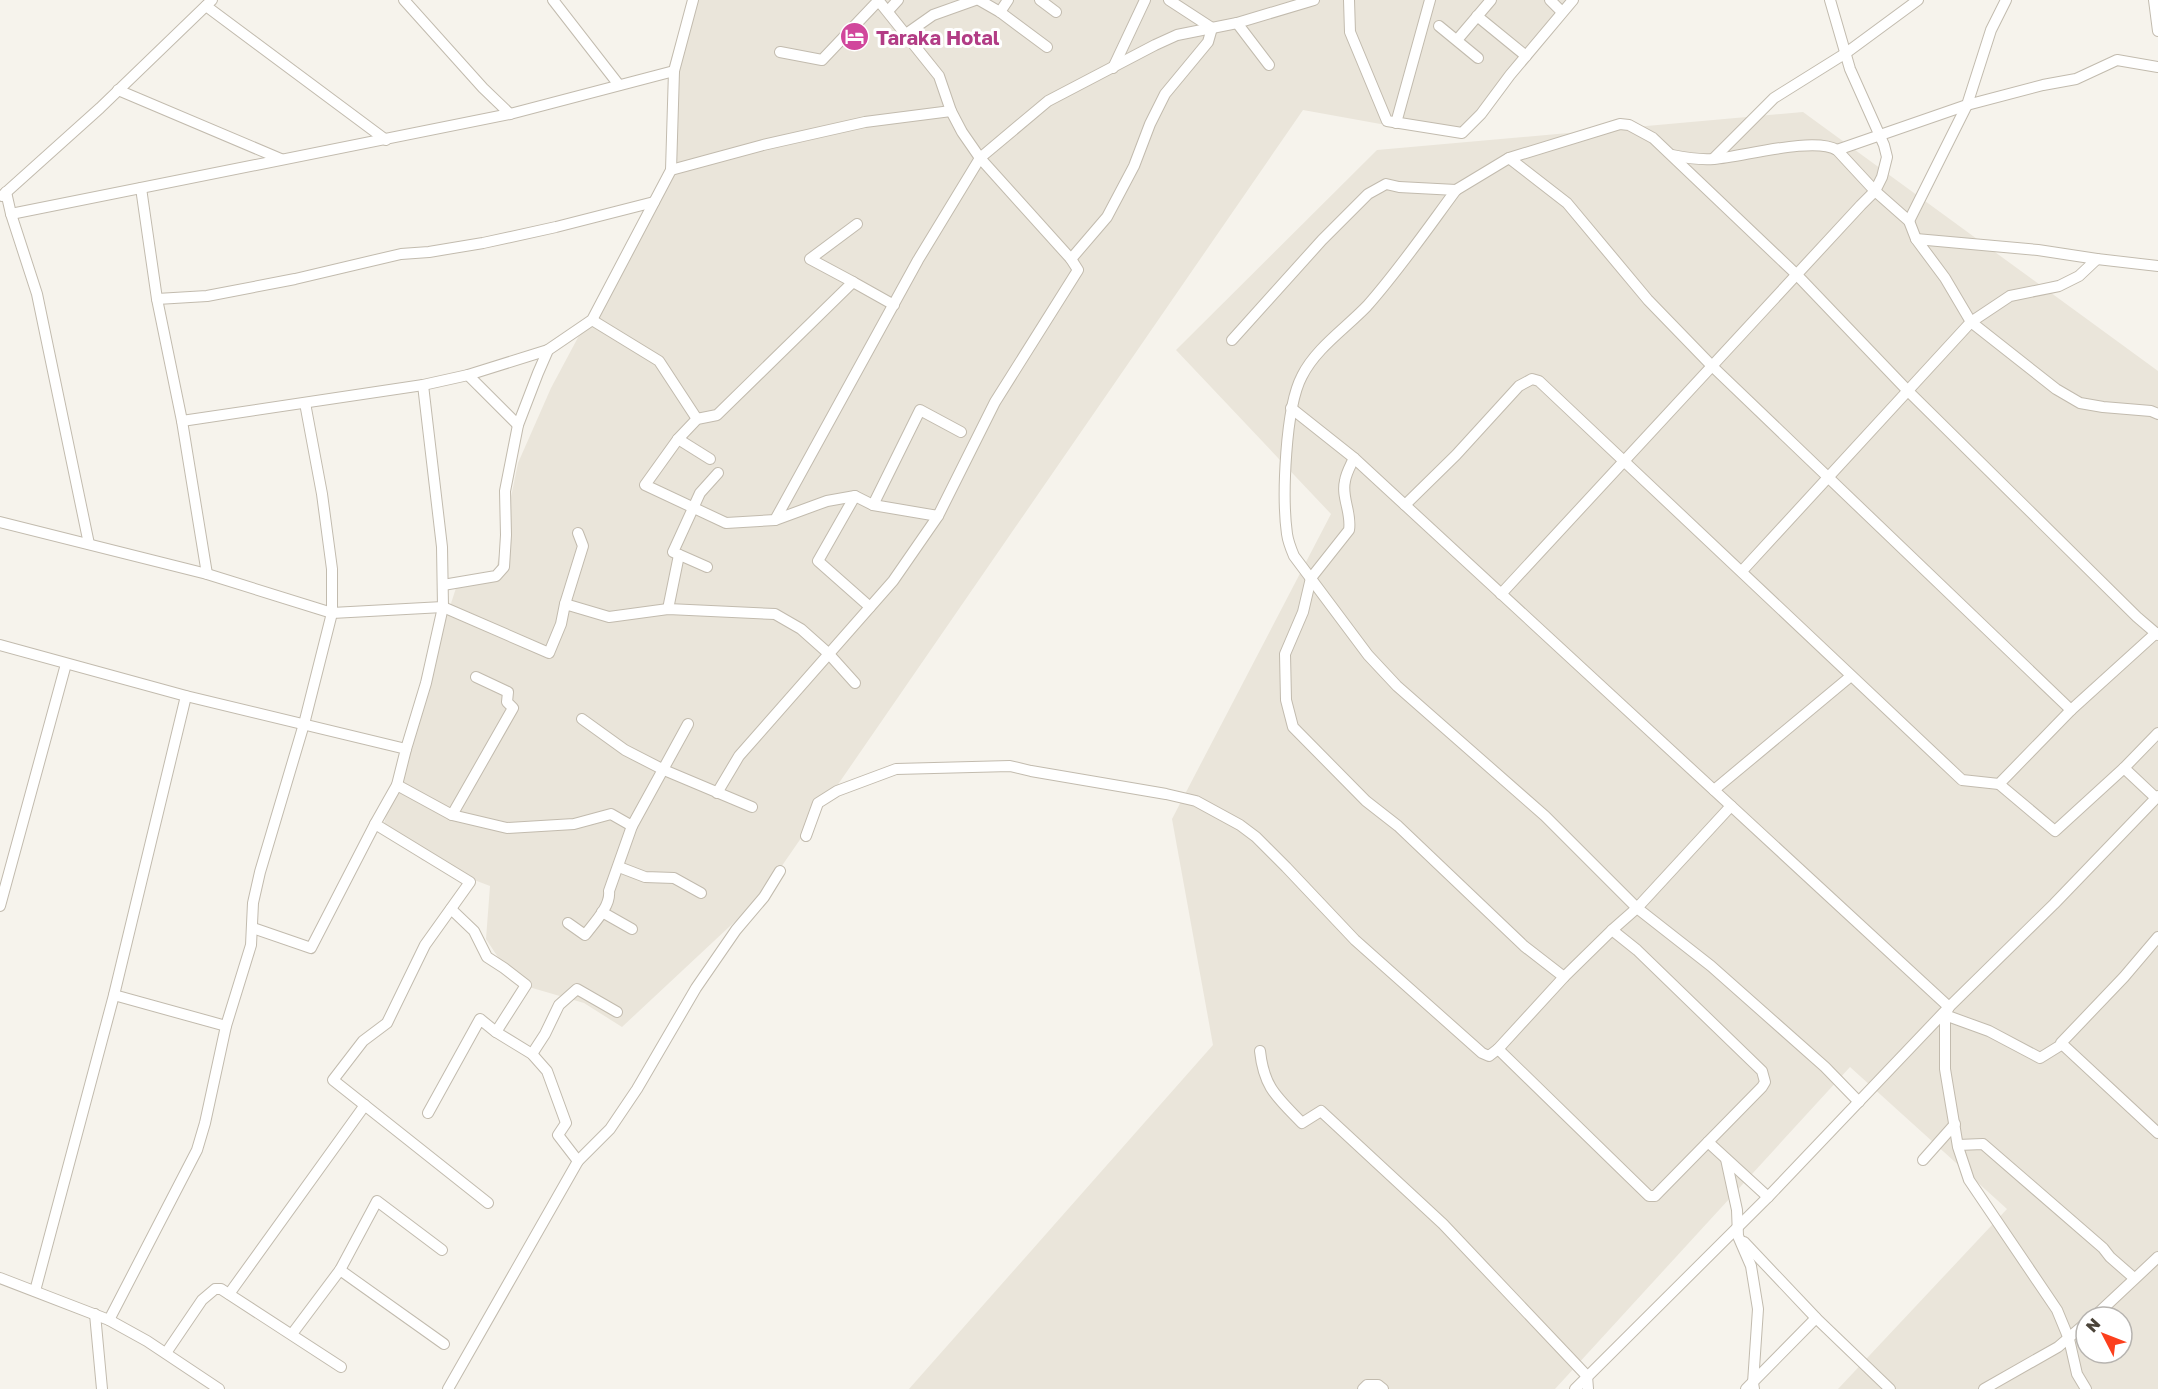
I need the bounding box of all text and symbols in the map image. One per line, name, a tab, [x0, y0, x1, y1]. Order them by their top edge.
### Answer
hotel icon: Taraka Hotal	[839, 21, 871, 53]
place label: Taraka Hotal	[876, 25, 1000, 49]
north arrow	[2074, 1305, 2134, 1365]
text: N	[2081, 1314, 2104, 1336]

